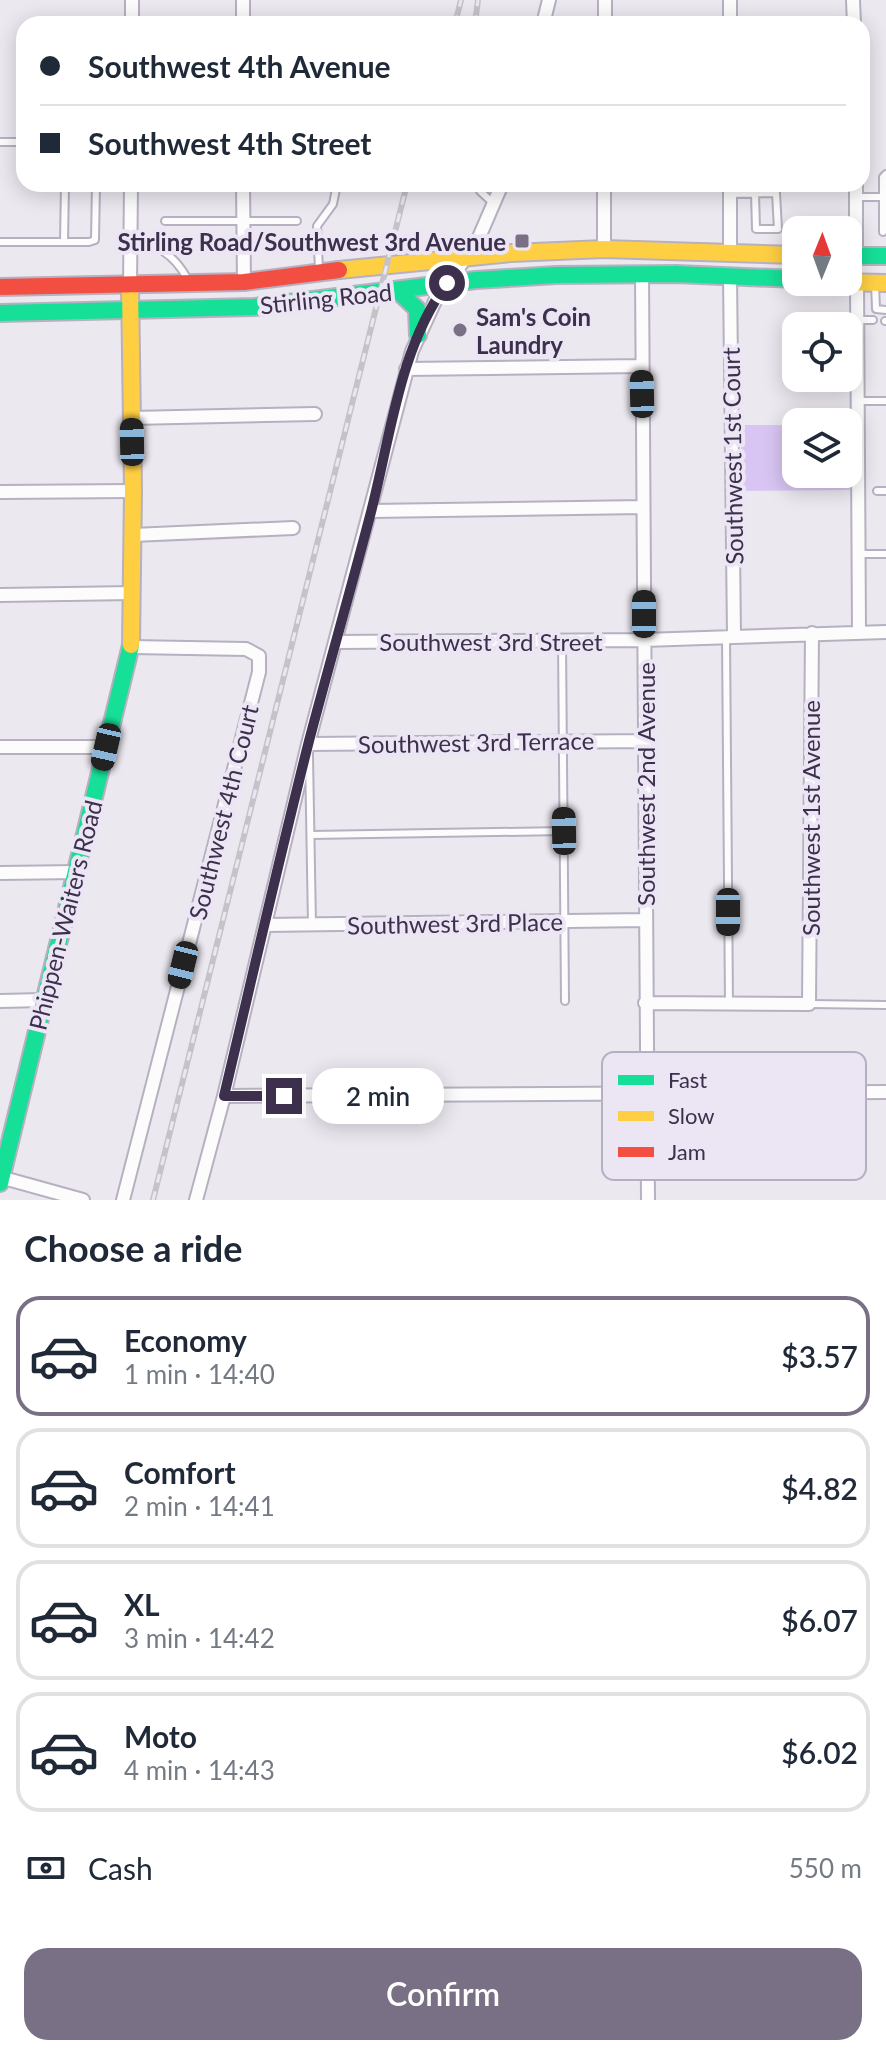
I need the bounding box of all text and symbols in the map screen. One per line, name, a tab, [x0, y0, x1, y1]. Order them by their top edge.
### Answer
text: Southwest 4th Avenue	[88, 48, 391, 84]
text: Southwest 4th Street	[88, 125, 372, 161]
north arrow	[782, 216, 862, 296]
map controls	[782, 216, 862, 488]
place label: Stirling Road/Southwest 3rd Avenue	[118, 227, 506, 256]
marker: Stirling Road/Southwest 3rd Avenue	[513, 232, 531, 250]
route start	[429, 265, 465, 301]
street label: Stirling Road	[259, 277, 393, 319]
place label: Sam's Coin Laundry	[476, 302, 591, 359]
button: locate	[782, 312, 862, 392]
marker: Sam's Coin Laundry	[451, 321, 469, 339]
street label: Southwest 1st Court	[716, 347, 748, 565]
car	[630, 370, 654, 418]
button: layers	[782, 408, 862, 488]
car	[120, 418, 144, 466]
car	[632, 590, 656, 638]
street label: Southwest 3rd Street	[379, 627, 603, 656]
street label: Southwest 2nd Avenue	[631, 662, 660, 906]
street label: Southwest 1st Avenue	[796, 700, 825, 936]
street label: Southwest 4th Court	[182, 701, 264, 923]
car	[89, 721, 123, 773]
street label: Southwest 3rd Terrace	[358, 725, 594, 759]
street label: Phippen-Waiters Road	[22, 797, 108, 1033]
car	[552, 807, 576, 855]
car	[716, 888, 740, 936]
street label: Southwest 3rd Place	[347, 907, 563, 939]
car	[166, 939, 200, 991]
legend	[602, 1052, 866, 1180]
text: Fast	[668, 1066, 707, 1093]
callout: 2 min	[312, 1068, 444, 1124]
route end	[266, 1078, 302, 1114]
text: 2 min	[346, 1080, 410, 1112]
text: Slow	[668, 1102, 715, 1129]
text: Jam	[668, 1138, 706, 1165]
text: Choose a ride	[24, 1226, 243, 1270]
icon: car	[28, 1320, 100, 1392]
text: Economy	[124, 1322, 247, 1358]
text: $3.57	[781, 1338, 858, 1374]
text: 1 min · 14:40	[124, 1358, 275, 1390]
icon: car	[28, 1452, 100, 1524]
text: Comfort	[124, 1454, 236, 1490]
text: $4.82	[781, 1470, 858, 1506]
text: 2 min · 14:41	[124, 1490, 275, 1522]
icon: car	[28, 1584, 100, 1656]
text: XL	[124, 1586, 160, 1622]
text: $6.07	[781, 1602, 858, 1638]
text: 3 min · 14:42	[124, 1622, 275, 1654]
icon: car	[28, 1716, 100, 1788]
text: Moto	[124, 1718, 197, 1754]
text: $6.02	[781, 1734, 858, 1770]
text: 4 min · 14:43	[124, 1754, 275, 1786]
icon: cash	[24, 1846, 68, 1890]
text: Cash	[88, 1850, 153, 1886]
text: 550 m	[789, 1852, 862, 1884]
button: Confirm	[24, 1948, 862, 2040]

